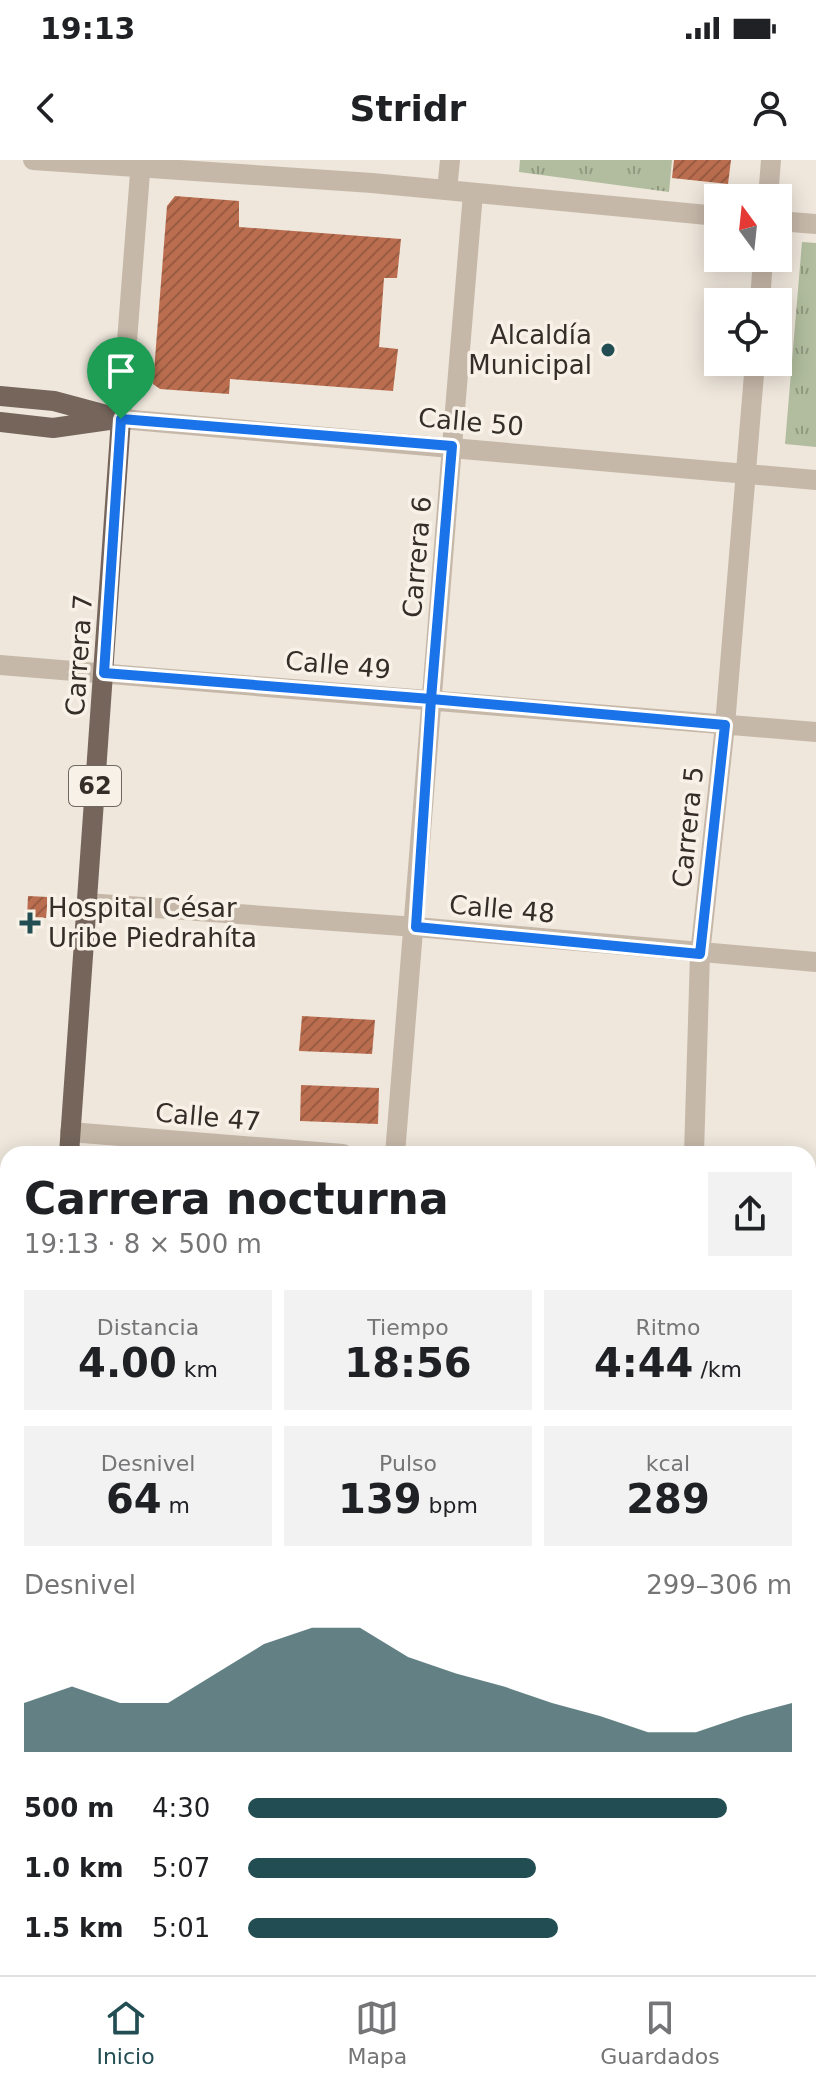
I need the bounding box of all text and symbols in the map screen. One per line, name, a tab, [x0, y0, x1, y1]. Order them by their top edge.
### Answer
text: 19:13	[40, 11, 136, 46]
icon: back	[24, 86, 68, 130]
icon: person	[748, 86, 792, 130]
text: Stridr	[350, 88, 466, 129]
north arrow	[704, 184, 792, 272]
map controls	[704, 184, 792, 376]
button: locate	[704, 288, 792, 376]
place label: Alcaldía Municipal	[468, 320, 592, 380]
pin	[87, 337, 155, 419]
marker: Alcaldía Municipal	[599, 341, 617, 359]
icon: arrive	[99, 349, 143, 393]
street label: Calle 50	[417, 402, 525, 442]
street label: Carrera 6	[397, 495, 437, 619]
street label: Carrera 7	[60, 593, 98, 717]
street label: Calle 49	[284, 645, 392, 685]
street label: Carrera 5	[667, 765, 709, 889]
road number: 62	[69, 766, 121, 806]
street label: Calle 48	[448, 889, 556, 929]
place label: Hospital César Uribe Piedrahíta	[48, 893, 257, 953]
marker: Hospital César Uribe Piedrahíta	[19, 912, 41, 934]
street label: Calle 47	[154, 1097, 262, 1137]
button: share	[708, 1172, 792, 1256]
text: Carrera nocturna	[24, 1173, 449, 1224]
text: 19:13 · 8 × 500 m	[24, 1229, 262, 1259]
text: Distancia	[97, 1315, 199, 1340]
text: Tiempo	[367, 1315, 449, 1340]
text: Ritmo	[636, 1315, 700, 1340]
text: 4.00	[78, 1340, 177, 1386]
text: 18:56	[344, 1340, 472, 1386]
text: 4:44	[594, 1340, 693, 1386]
text: km	[177, 1357, 218, 1382]
text: /km	[693, 1357, 742, 1382]
text: Desnivel	[101, 1451, 195, 1476]
text: Pulso	[379, 1451, 437, 1476]
text: kcal	[646, 1451, 690, 1476]
text: 64	[106, 1476, 162, 1522]
text: 139	[338, 1476, 422, 1522]
text: 289	[626, 1476, 710, 1522]
text: m	[162, 1493, 190, 1518]
text: bpm	[422, 1493, 478, 1518]
text: Desnivel	[24, 1570, 136, 1600]
text: 299–306 m	[646, 1570, 792, 1600]
text: 500 m	[24, 1793, 114, 1823]
text: 4:30	[152, 1793, 210, 1823]
text: 1.0 km	[24, 1853, 124, 1883]
text: 5:07	[152, 1853, 210, 1883]
text: 1.5 km	[24, 1913, 124, 1943]
text: 5:01	[152, 1913, 210, 1943]
tab: Inicio	[96, 1996, 155, 2069]
tab: Mapa	[347, 1996, 407, 2069]
tab: Guardados	[600, 1996, 720, 2069]

